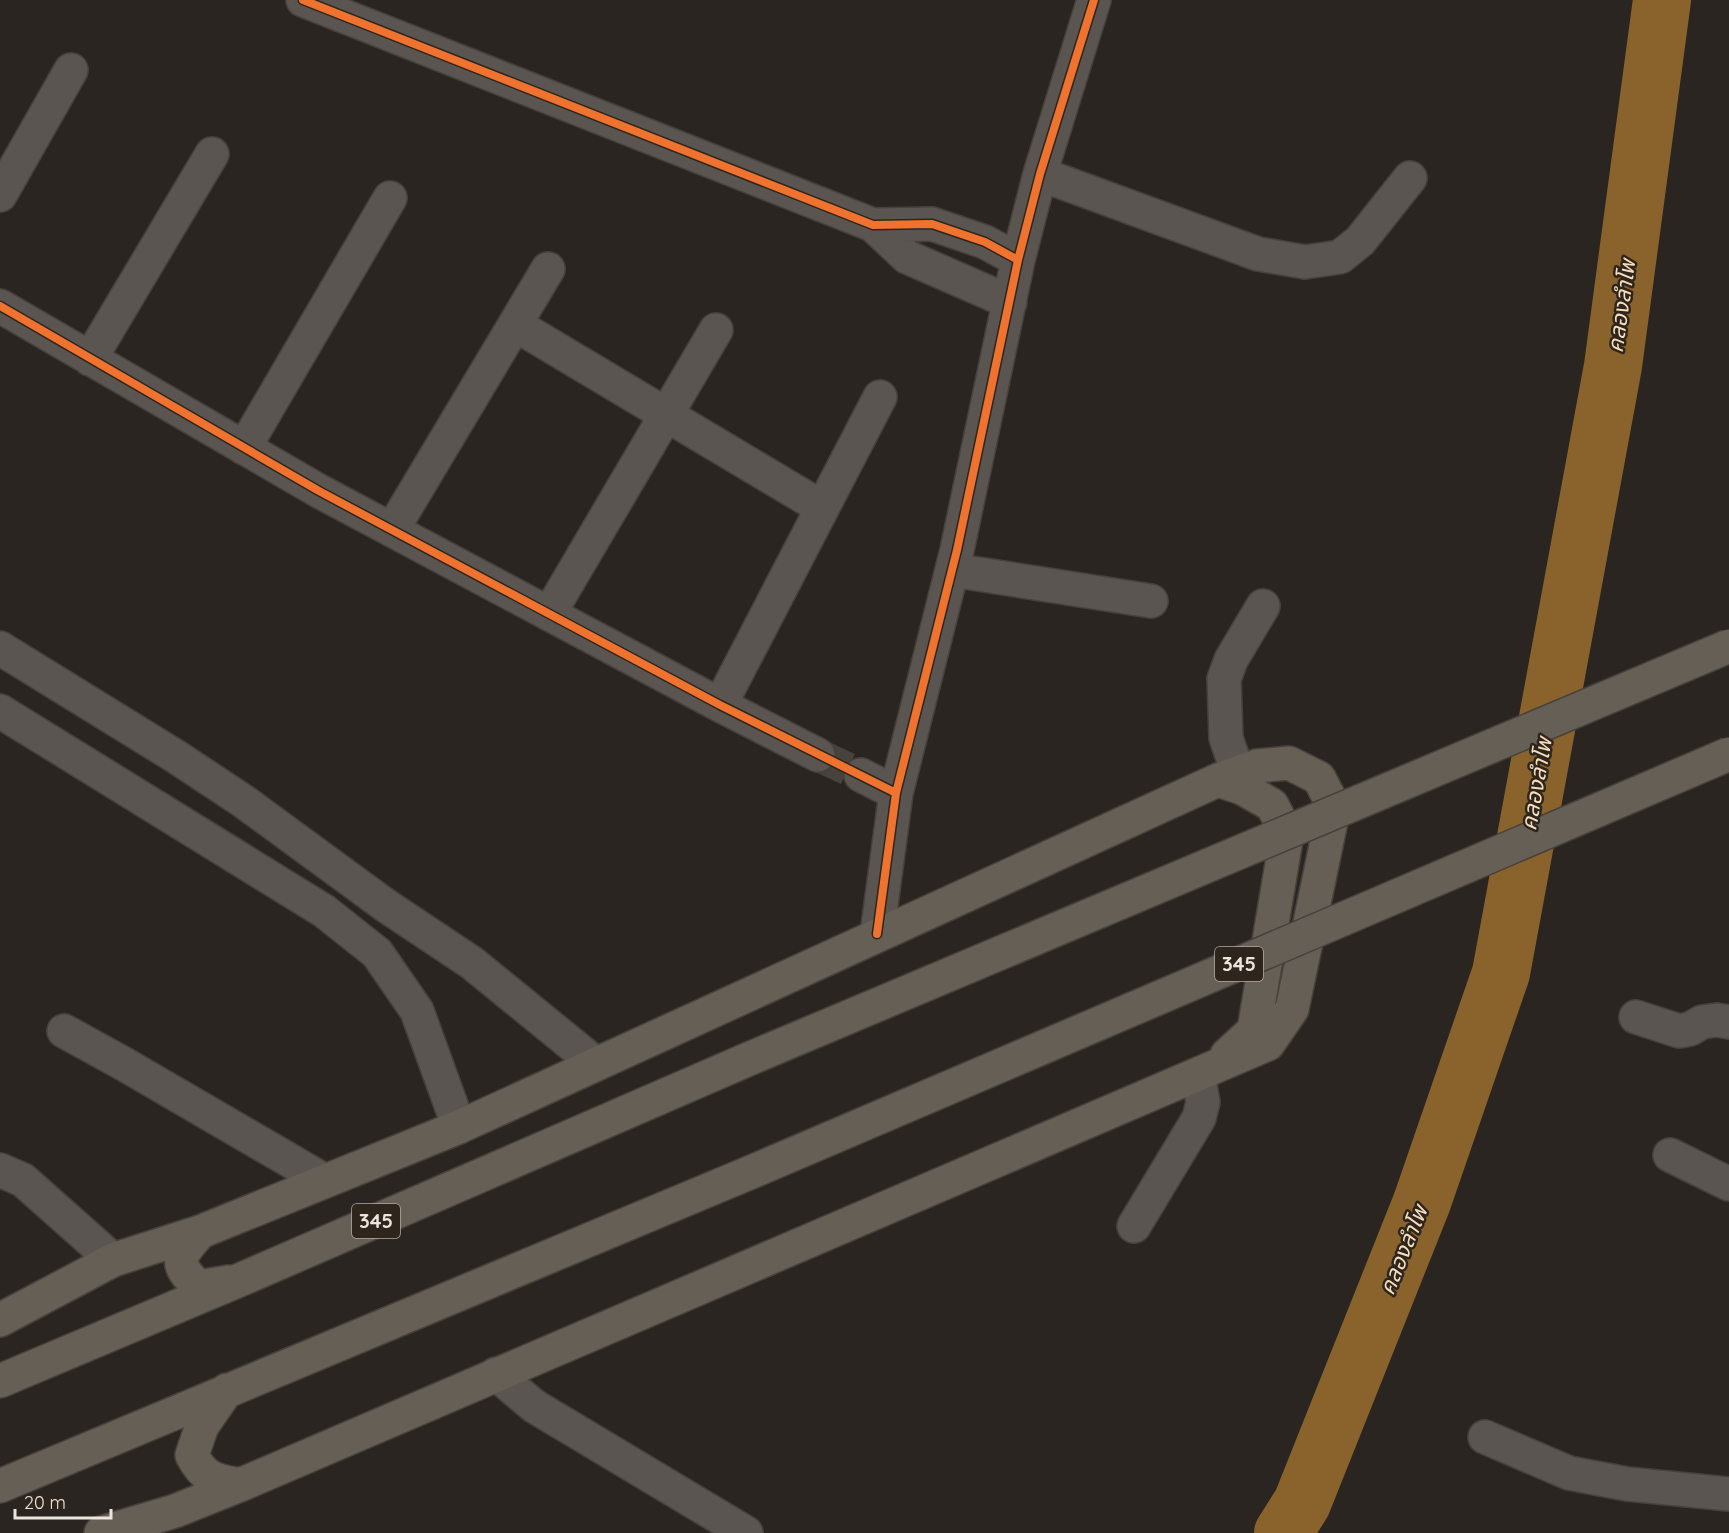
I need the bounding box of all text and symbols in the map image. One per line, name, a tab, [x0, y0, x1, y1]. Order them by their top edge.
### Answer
water label: คลองลำโพ	[1601, 255, 1642, 354]
water label: คลองลำโพ	[1514, 733, 1558, 833]
road number: 345	[1215, 947, 1263, 981]
water label: คลองลำโพ	[1372, 1199, 1435, 1299]
road number: 345	[352, 1204, 400, 1238]
scale bar	[15, 1482, 111, 1520]
text: 20 m	[24, 1491, 66, 1514]

